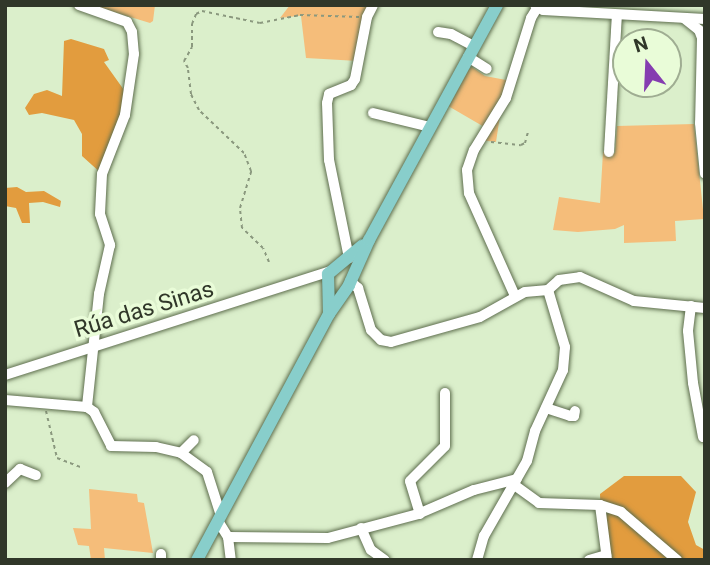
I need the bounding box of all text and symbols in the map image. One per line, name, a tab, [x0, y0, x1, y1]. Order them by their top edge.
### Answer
north arrow	[612, 28, 682, 98]
text: N	[631, 31, 651, 57]
street label: Rúa das Sinas	[71, 276, 217, 344]

